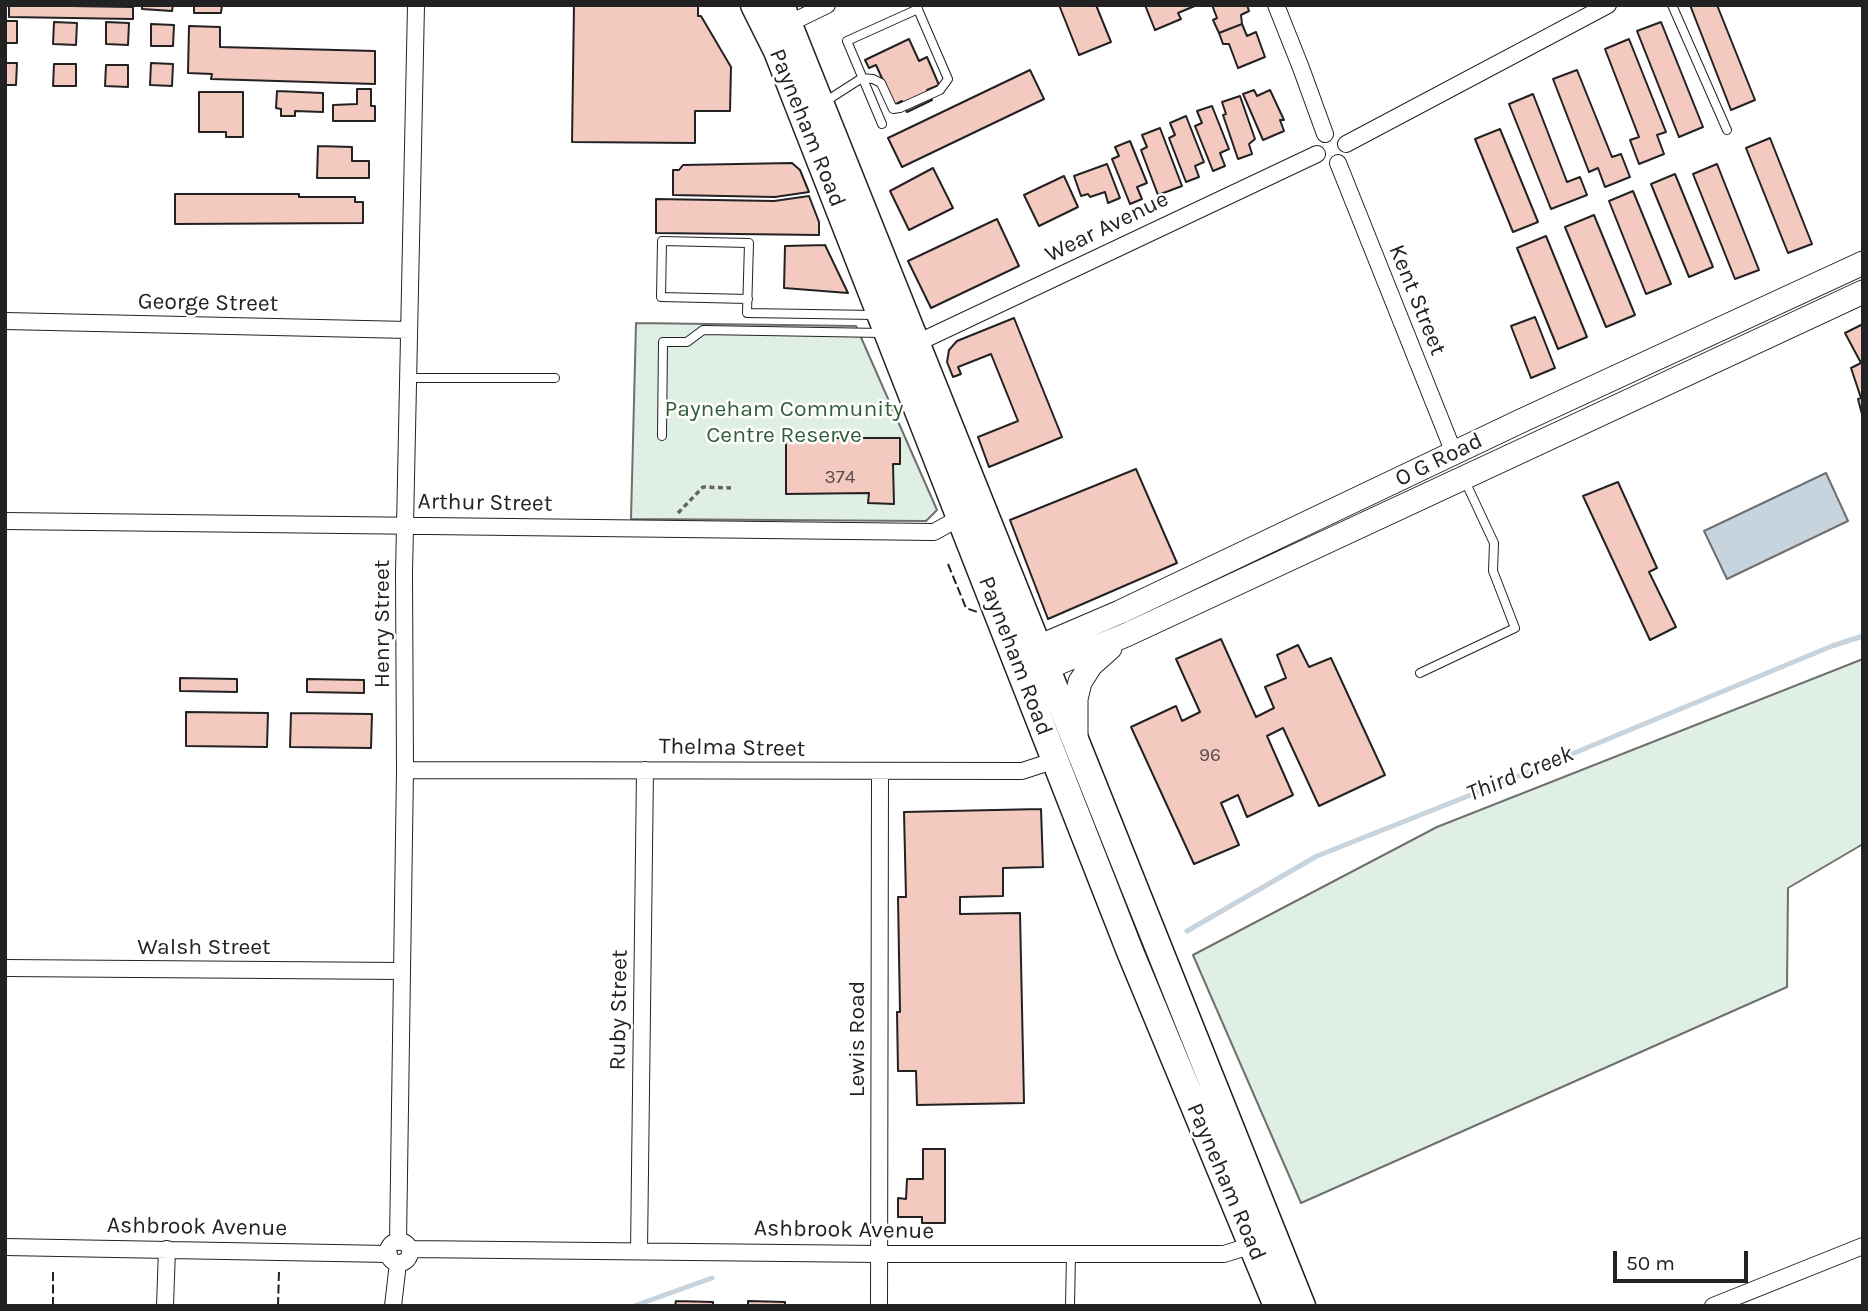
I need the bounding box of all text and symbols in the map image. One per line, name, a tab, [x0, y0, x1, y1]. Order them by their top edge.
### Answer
street label: Payneham Road	[763, 45, 851, 211]
street label: Wear Avenue	[1041, 185, 1173, 269]
street label: Kent Street	[1382, 241, 1452, 359]
street label: George Street	[138, 288, 278, 318]
park label: Payneham Community Centre Reserve	[664, 395, 904, 449]
street label: O G Road	[1391, 427, 1487, 493]
house number: 374	[825, 467, 855, 489]
street label: Arthur Street	[417, 488, 553, 518]
street label: Henry Street	[368, 560, 396, 688]
street label: Payneham Road	[972, 573, 1058, 739]
street label: Thelma Street	[659, 733, 805, 763]
water label: Third Creek	[1462, 740, 1578, 808]
house number: 96	[1199, 745, 1221, 767]
street label: Walsh Street	[137, 933, 271, 961]
street label: Ruby Street	[604, 949, 634, 1071]
street label: Lewis Road	[843, 981, 871, 1097]
street label: Payneham Road	[1180, 1099, 1272, 1265]
street label: Ashbrook Avenue	[107, 1212, 287, 1242]
street label: Ashbrook Avenue	[754, 1215, 934, 1245]
scale bar	[1616, 1238, 1751, 1282]
text: 50 m	[1626, 1251, 1675, 1275]

